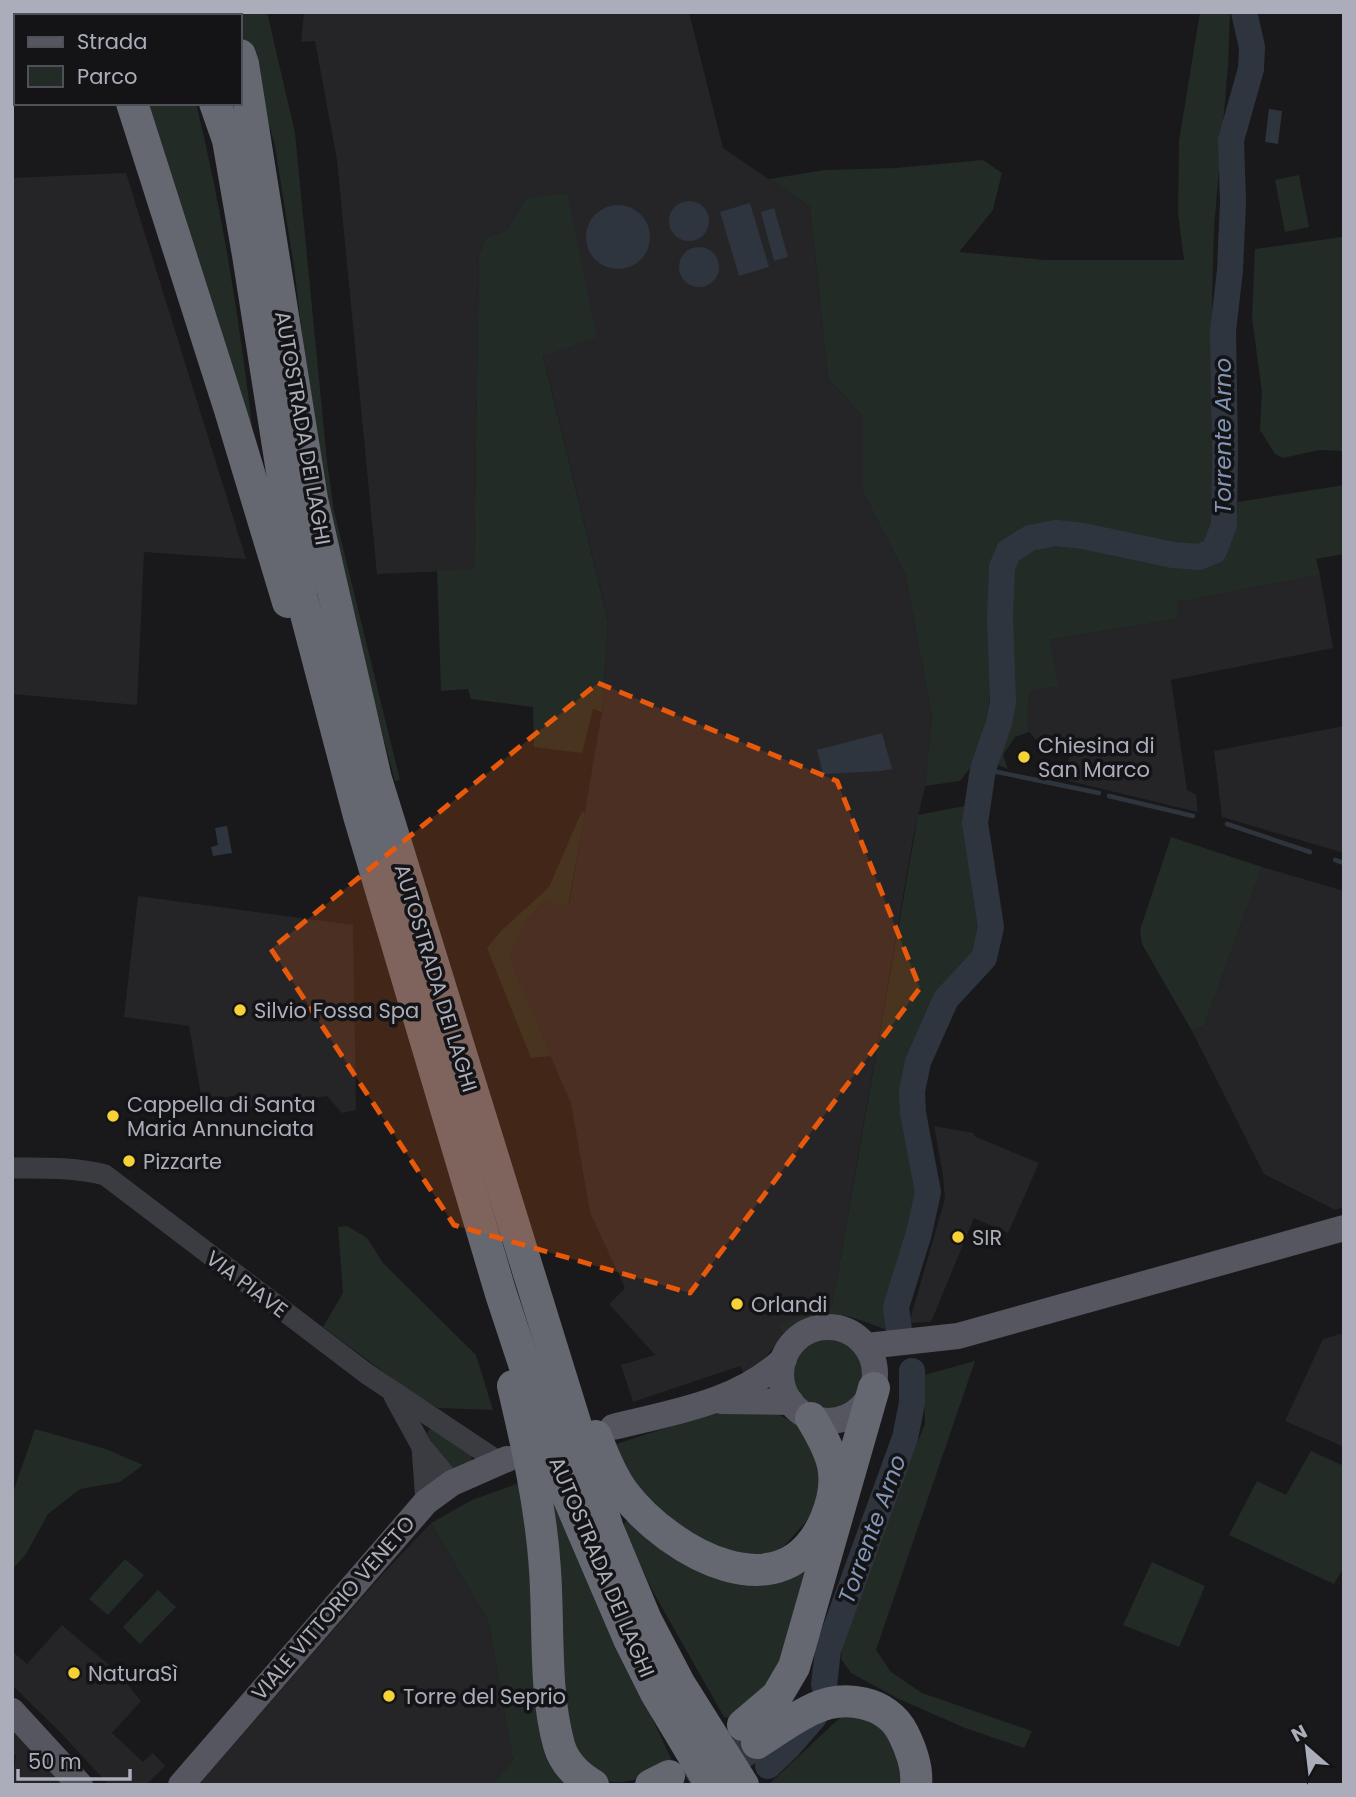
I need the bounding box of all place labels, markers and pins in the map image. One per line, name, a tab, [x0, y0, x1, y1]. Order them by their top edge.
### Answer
place label: Chiesina di San Marco	[1038, 731, 1155, 784]
marker: Chiesina di San Marco	[1016, 749, 1032, 765]
place label: Silvio Fossa Spa	[254, 996, 419, 1025]
marker: Silvio Fossa Spa	[232, 1002, 248, 1018]
place label: Cappella di Santa Maria Annunciata	[127, 1090, 316, 1143]
marker: Cappella di Santa Maria Annunciata	[105, 1108, 121, 1124]
place label: Pizzarte	[143, 1147, 222, 1176]
marker: Pizzarte	[121, 1153, 137, 1169]
place label: SIR	[972, 1223, 1002, 1252]
marker: SIR	[950, 1229, 966, 1245]
place label: Orlandi	[751, 1290, 828, 1319]
marker: Orlandi	[729, 1296, 745, 1312]
place label: NaturaSì	[88, 1659, 178, 1688]
marker: NaturaSì	[66, 1665, 82, 1681]
place label: Torre del Seprio	[403, 1682, 566, 1711]
marker: Torre del Seprio	[381, 1688, 397, 1704]

